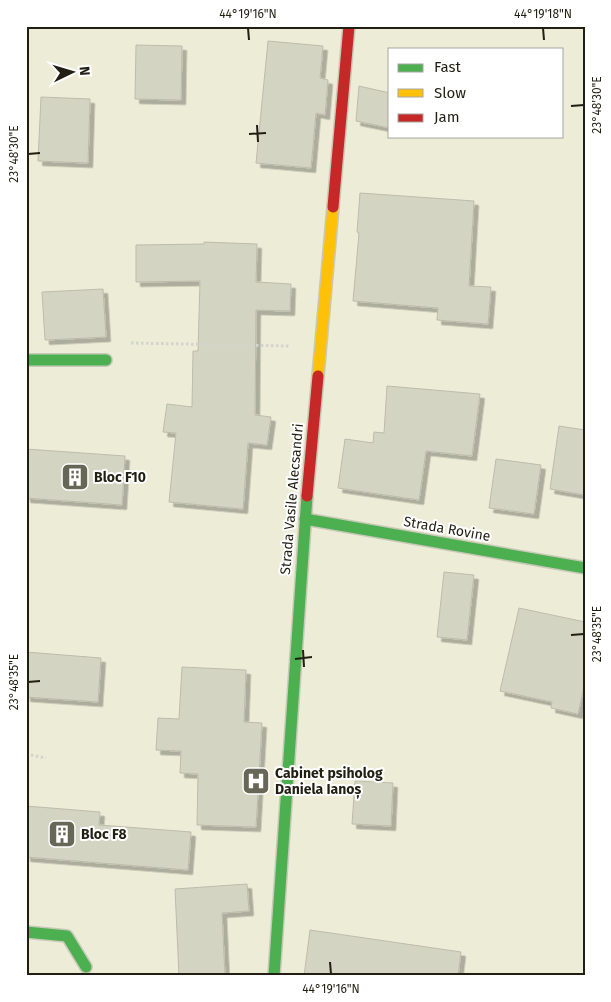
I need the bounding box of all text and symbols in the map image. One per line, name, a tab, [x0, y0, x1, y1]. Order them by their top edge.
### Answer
text: 44°19'16"N	[219, 7, 277, 21]
text: 44°19'18"N	[514, 7, 572, 21]
north arrow	[48, 48, 98, 98]
legend	[388, 48, 564, 138]
text: Fast	[434, 58, 461, 76]
text: N	[76, 66, 93, 76]
text: 23°48'30"E	[590, 76, 604, 134]
text: Slow	[434, 84, 466, 102]
text: Jam	[434, 108, 460, 126]
text: 23°48'30"E	[7, 125, 21, 183]
street label: Strada Vasile Alecsandri	[277, 423, 307, 575]
building icon: Bloc F10	[60, 462, 90, 492]
place label: Bloc F10	[94, 469, 146, 486]
street label: Strada Rovine	[402, 513, 492, 545]
text: 23°48'35"E	[590, 606, 604, 662]
text: 23°48'35"E	[7, 654, 21, 710]
place label: Cabinet psiholog Daniela Ianoș	[275, 765, 383, 799]
hospital icon: Cabinet psiholog Daniela Ianoș	[241, 766, 271, 796]
building icon: Bloc F8	[47, 819, 77, 849]
place label: Bloc F8	[81, 826, 127, 843]
text: 44°19'16"N	[302, 982, 360, 996]

